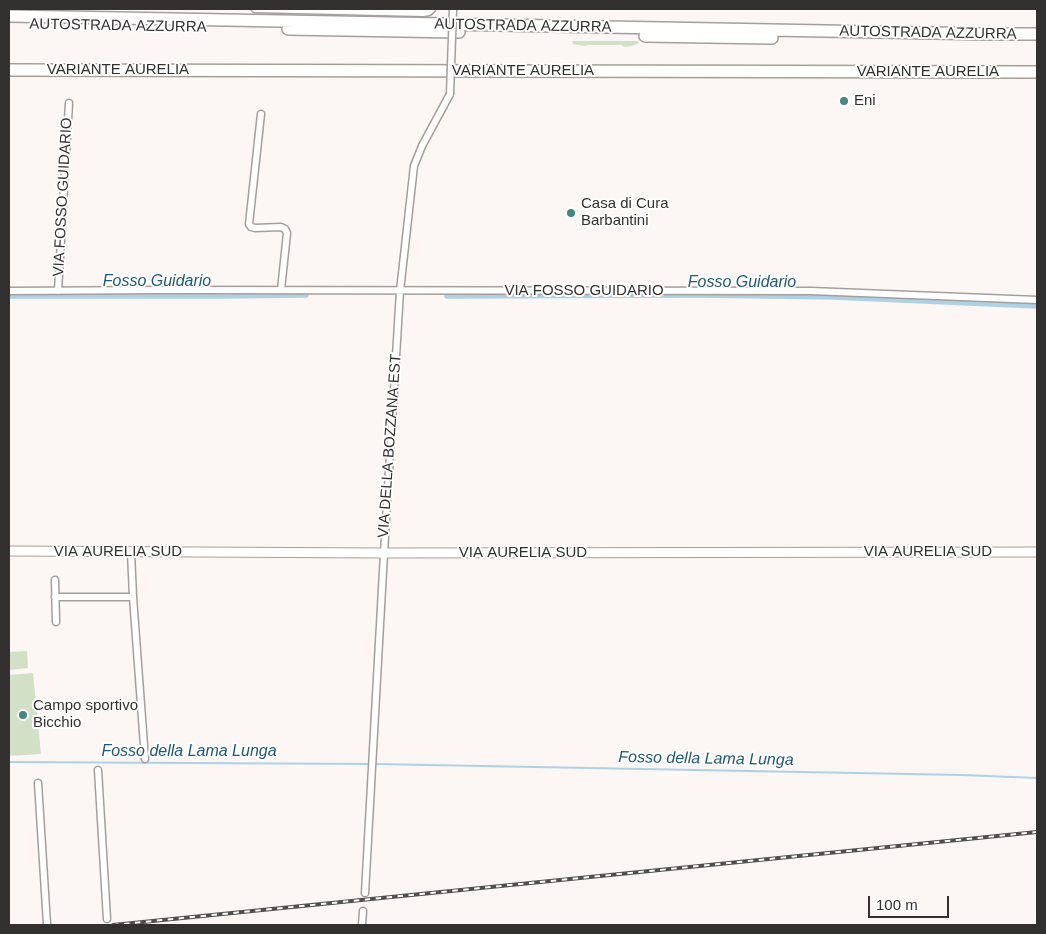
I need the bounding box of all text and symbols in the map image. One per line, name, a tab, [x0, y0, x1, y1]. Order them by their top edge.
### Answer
street label: AUTOSTRADA AZZURRA	[29, 15, 207, 37]
street label: AUTOSTRADA AZZURRA	[434, 15, 612, 37]
street label: AUTOSTRADA AZZURRA	[839, 22, 1017, 44]
street label: VARIANTE AURELIA	[47, 61, 189, 79]
street label: VARIANTE AURELIA	[452, 62, 594, 80]
street label: VARIANTE AURELIA	[857, 63, 999, 81]
place label: Eni	[854, 92, 876, 110]
marker: Eni	[838, 95, 850, 107]
street label: VIA FOSSO GUIDARIO	[50, 117, 76, 277]
place label: Casa di Cura Barbantini	[581, 195, 669, 230]
marker: Casa di Cura Barbantini	[565, 207, 577, 219]
water label: Fosso Guidario	[103, 272, 211, 292]
water label: Fosso Guidario	[688, 273, 796, 293]
street label: VIA FOSSO GUIDARIO	[504, 282, 664, 300]
street label: VIA DELLA BOZZANA EST	[375, 353, 405, 539]
street label: VIA AURELIA SUD	[54, 543, 182, 561]
street label: VIA AURELIA SUD	[864, 543, 992, 561]
street label: VIA AURELIA SUD	[459, 544, 587, 562]
place label: Campo sportivo Bicchio	[33, 697, 138, 732]
marker: Campo sportivo Bicchio	[17, 709, 29, 721]
water label: Fosso della Lama Lunga	[101, 742, 277, 762]
water label: Fosso della Lama Lunga	[618, 748, 794, 770]
scale bar	[871, 886, 952, 918]
text: 100 m	[876, 896, 918, 913]

